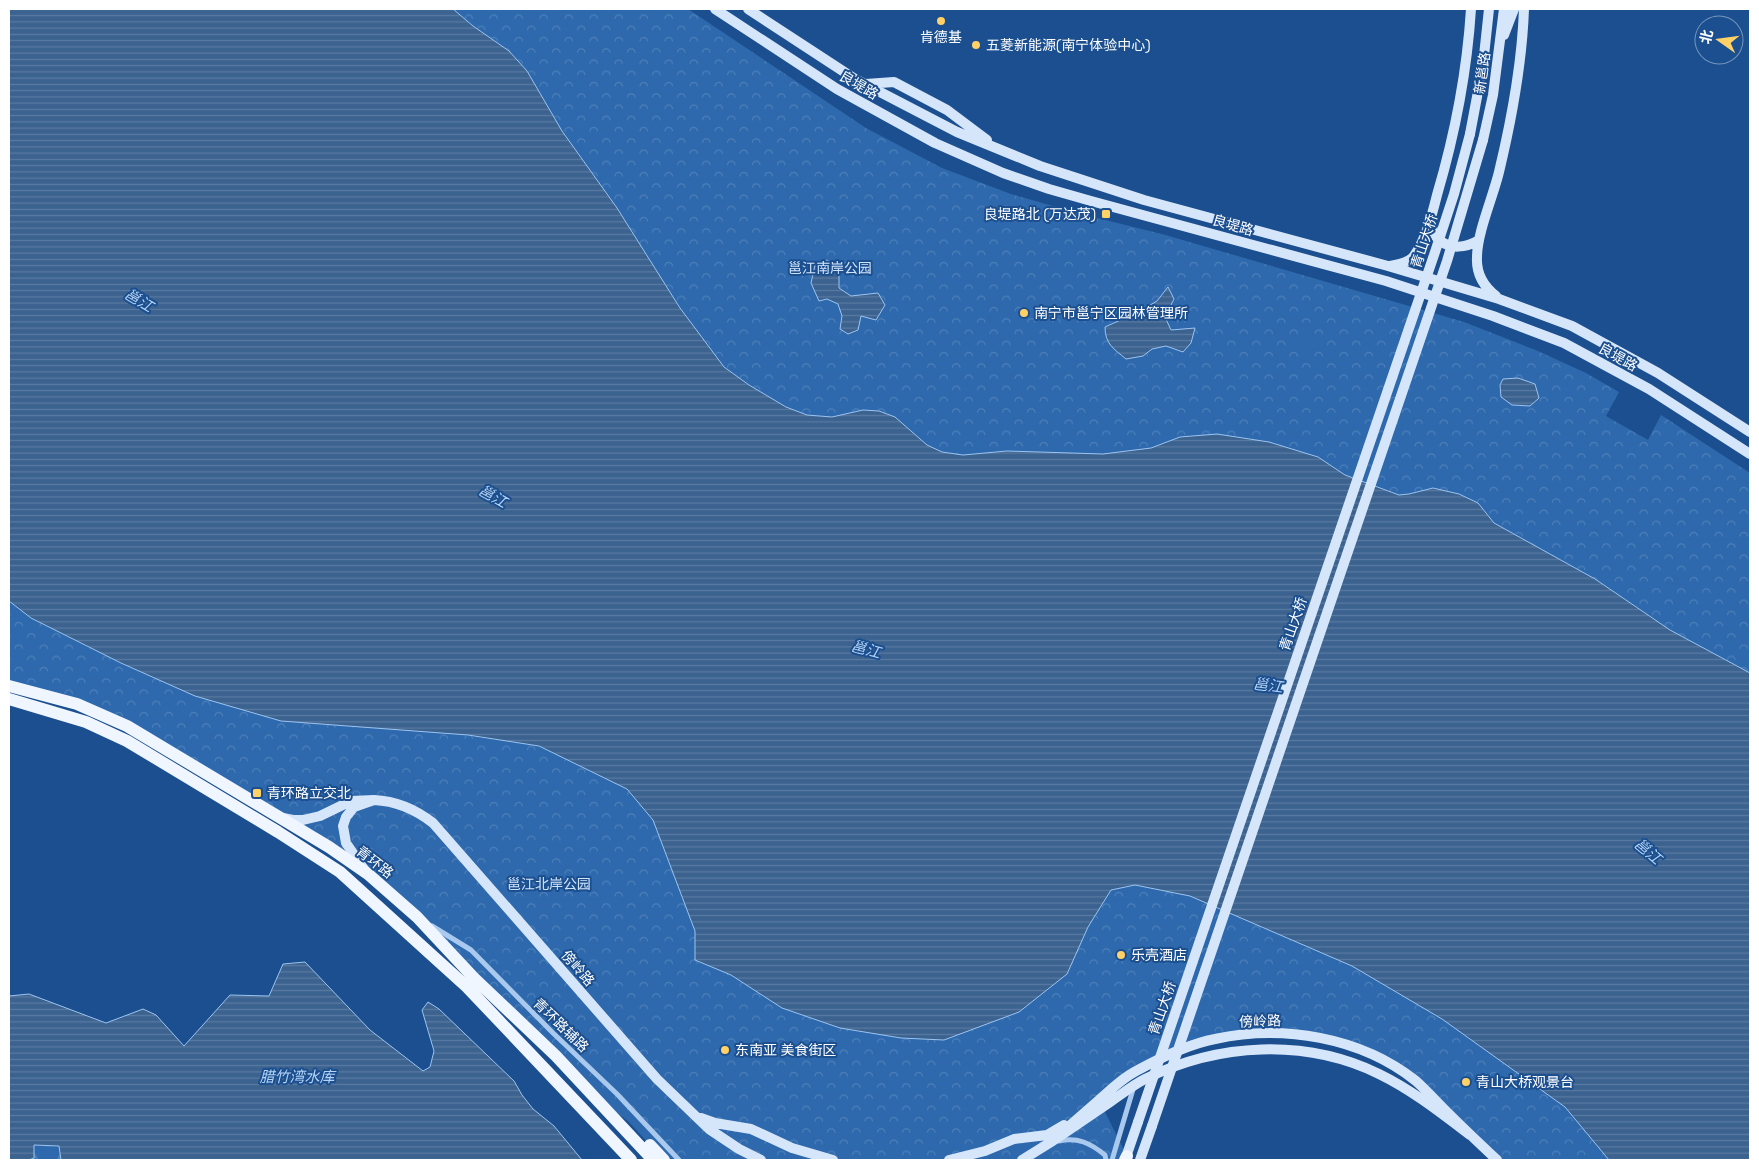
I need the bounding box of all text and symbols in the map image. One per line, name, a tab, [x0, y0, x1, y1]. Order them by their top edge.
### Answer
marker: 肯德基	[935, 15, 947, 27]
north arrow	[1694, 15, 1744, 65]
place label: 肯德基	[920, 28, 962, 46]
text: 北	[1696, 28, 1717, 46]
place label: 五菱新能源(南宁体验中心)	[986, 36, 1151, 54]
marker: 五菱新能源(南宁体验中心)	[970, 39, 982, 51]
street label: 新邕路	[1470, 51, 1494, 95]
street label: 良堤路	[836, 67, 882, 103]
place label: 良堤路北 (万达茂)	[984, 205, 1096, 223]
marker: 良堤路北 (万达茂)	[1100, 208, 1112, 220]
street label: 良堤路	[1210, 211, 1256, 239]
street label: 青山大桥	[1407, 212, 1441, 270]
park label: 邕江南岸公园	[788, 259, 872, 277]
water label: 邕江	[121, 284, 158, 317]
place label: 南宁市邕宁区园林管理所	[1034, 304, 1188, 322]
marker: 南宁市邕宁区园林管理所	[1018, 307, 1030, 319]
street label: 良堤路	[1595, 339, 1641, 375]
water label: 邕江	[475, 480, 512, 513]
street label: 青山大桥	[1275, 595, 1311, 653]
water label: 邕江	[849, 636, 885, 663]
water label: 邕江	[1252, 674, 1286, 697]
place label: 青环路立交北	[267, 784, 351, 802]
marker: 青环路立交北	[251, 787, 263, 799]
water label: 邕江	[1630, 834, 1667, 869]
street label: 青环路	[353, 842, 397, 882]
park label: 邕江北岸公园	[507, 875, 591, 893]
street label: 傍岭路	[557, 946, 599, 990]
place label: 乐壳酒店	[1131, 946, 1187, 964]
marker: 乐壳酒店	[1115, 949, 1127, 961]
street label: 青山大桥	[1144, 979, 1180, 1037]
street label: 青环路辅路	[530, 994, 592, 1056]
street label: 傍岭路	[1239, 1011, 1281, 1031]
place label: 东南亚 美食街区	[735, 1041, 837, 1059]
marker: 东南亚 美食街区	[719, 1044, 731, 1056]
water label: 腊竹湾水库	[259, 1067, 337, 1086]
place label: 青山大桥观景台	[1476, 1073, 1574, 1091]
marker: 青山大桥观景台	[1460, 1076, 1472, 1088]

